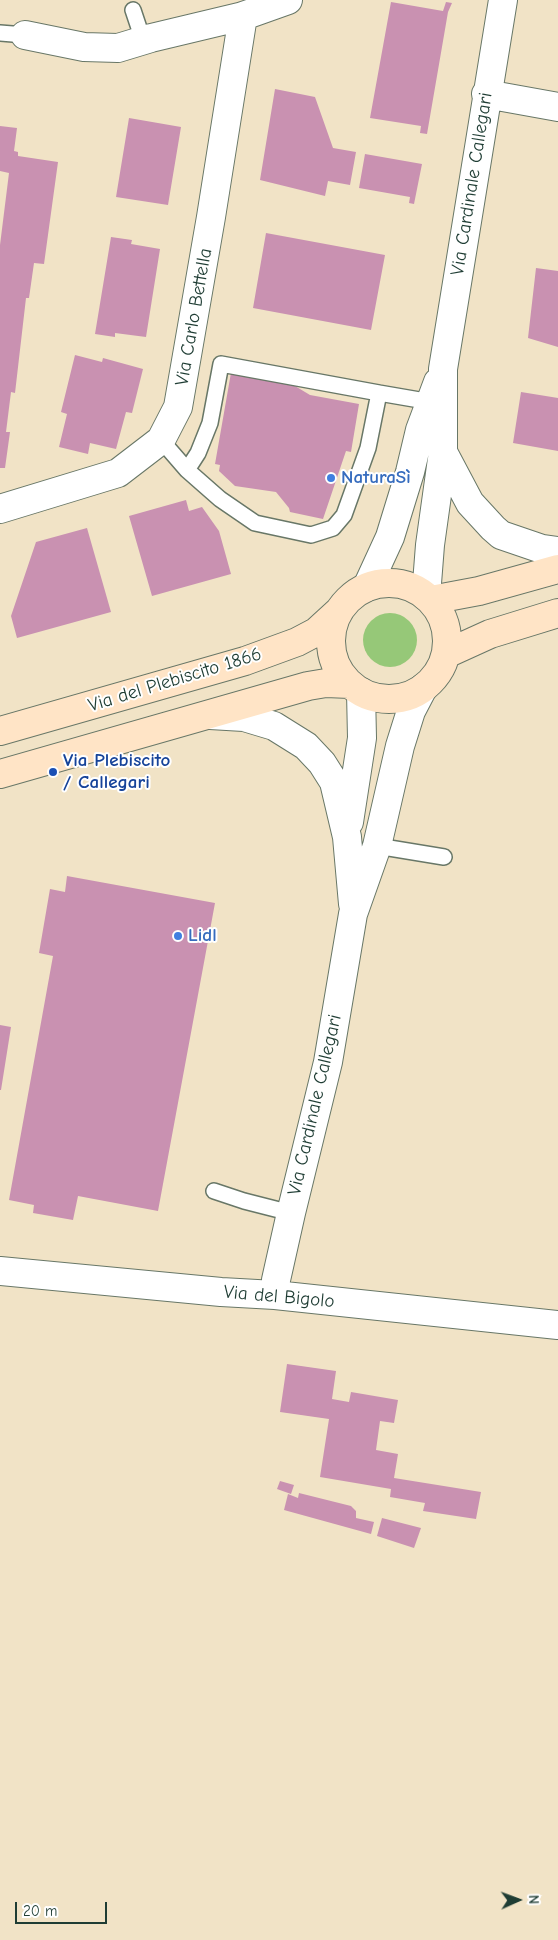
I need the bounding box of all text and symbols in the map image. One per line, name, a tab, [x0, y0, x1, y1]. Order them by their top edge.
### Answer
street label: Via Cardinale Callegari	[446, 91, 498, 277]
street label: Via Carlo Bettella	[171, 246, 217, 388]
place label: NaturaSì	[341, 467, 411, 489]
marker: NaturaSì	[325, 472, 337, 484]
street label: Via del Plebiscito 1866	[86, 643, 264, 717]
place label: Via Plebiscito / Callegari	[63, 750, 170, 794]
marker: Via Plebiscito / Callegari	[47, 766, 59, 778]
place label: Lidl	[188, 925, 217, 947]
marker: Lidl	[172, 930, 184, 942]
street label: Via Cardinale Callegari	[283, 1012, 347, 1198]
street label: Via del Bigolo	[223, 1281, 335, 1313]
north arrow	[493, 1875, 543, 1925]
scale bar	[18, 1892, 110, 1924]
text: N	[525, 1895, 542, 1904]
text: 20 m	[23, 1902, 57, 1920]

